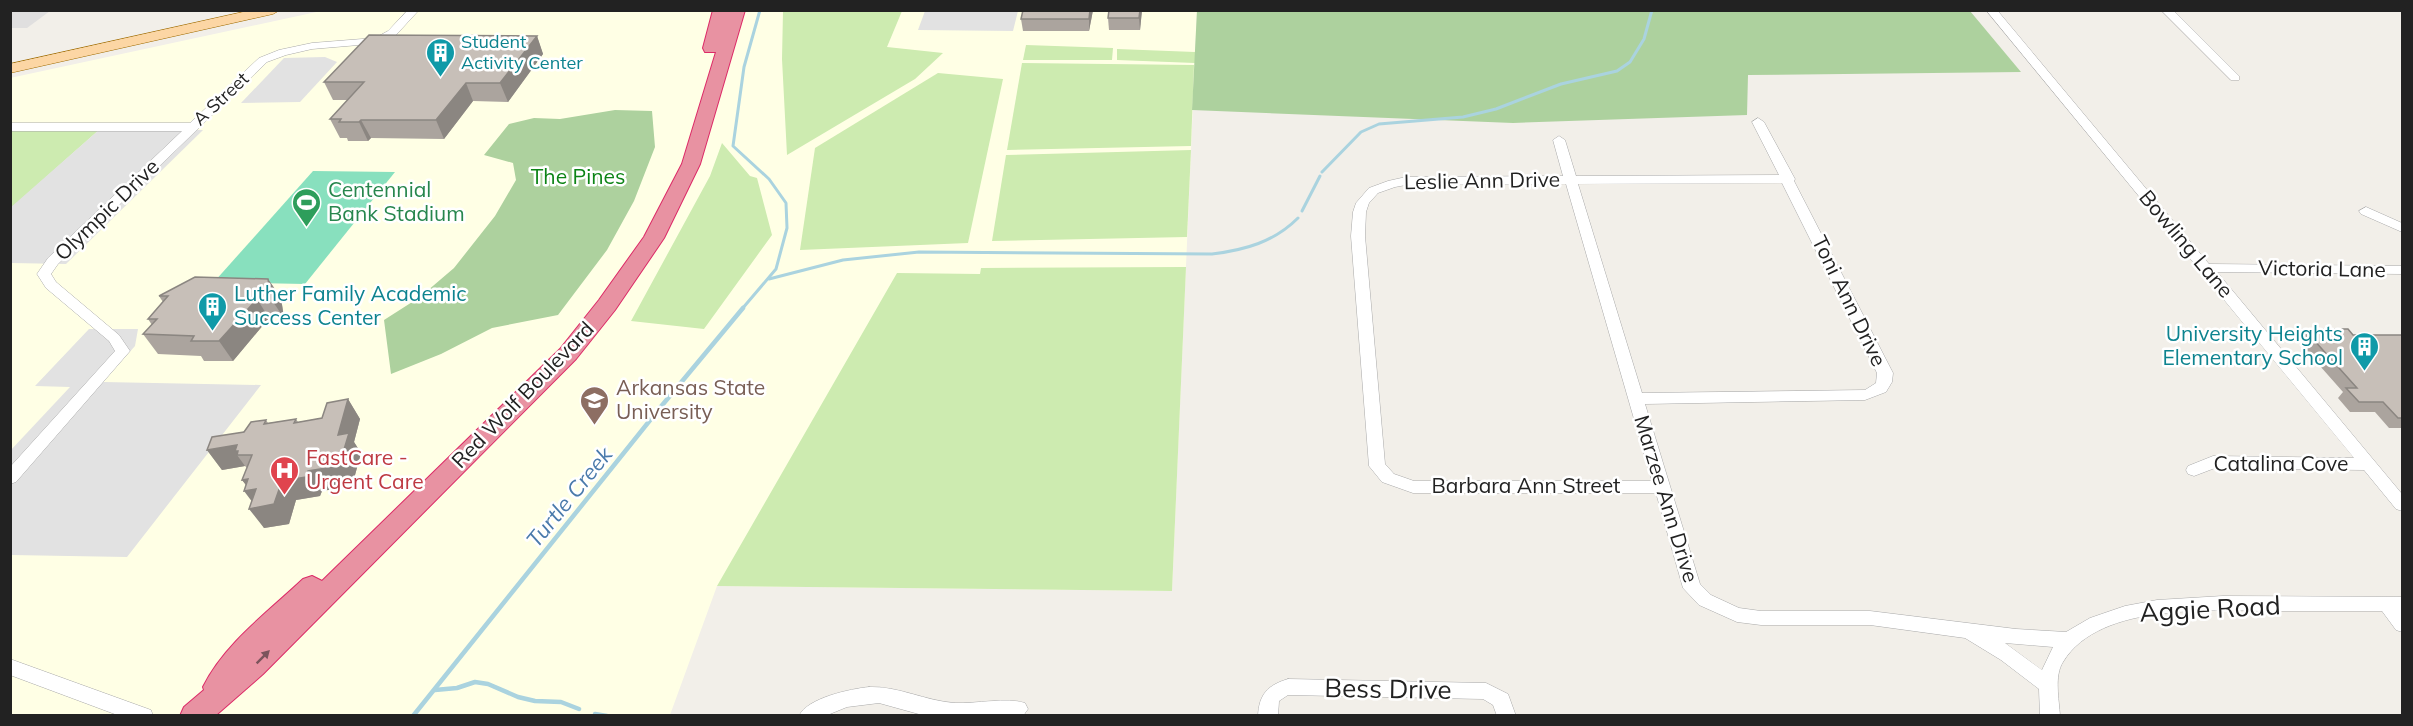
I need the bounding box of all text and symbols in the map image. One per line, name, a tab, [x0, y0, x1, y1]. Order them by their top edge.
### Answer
place label: Student Activity Center	[461, 30, 583, 74]
building icon: Student Activity Center	[424, 36, 456, 78]
street label: A Street	[188, 67, 253, 130]
street label: Olympic Drive	[49, 153, 164, 266]
park label: The Pines	[531, 163, 625, 189]
street label: Leslie Ann Drive	[1404, 166, 1560, 194]
place label: Centennial Bank Stadium	[328, 176, 465, 226]
street label: Bowling Lane	[2134, 184, 2239, 302]
sports icon: Centennial Bank Stadium	[291, 186, 323, 228]
street label: Toni Ann Drive	[1807, 231, 1893, 370]
street label: Victoria Lane	[2258, 254, 2386, 282]
place label: Luther Family Academic Success Center	[234, 280, 467, 330]
building icon: Luther Family Academic Success Center	[197, 290, 229, 332]
street label: Red Wolf Boulevard	[446, 316, 599, 473]
place label: University Heights Elementary School	[2162, 320, 2343, 370]
building icon: University Heights Elementary School	[2348, 330, 2380, 372]
place label: Arkansas State University	[616, 374, 765, 424]
school or university icon: Arkansas State University	[579, 384, 611, 426]
street label: Marzee Ann Drive	[1629, 412, 1705, 585]
water label: Turtle Creek	[520, 440, 619, 553]
place label: FastCare - Urgent Care	[306, 444, 424, 494]
street label: Catalina Cove	[2214, 450, 2348, 476]
hospital icon: FastCare - Urgent Care	[269, 454, 301, 496]
street label: Barbara Ann Street	[1432, 472, 1620, 498]
street label: Aggie Road	[2139, 588, 2281, 629]
one-way arrow	[256, 649, 270, 664]
street label: Bess Drive	[1324, 671, 1452, 706]

